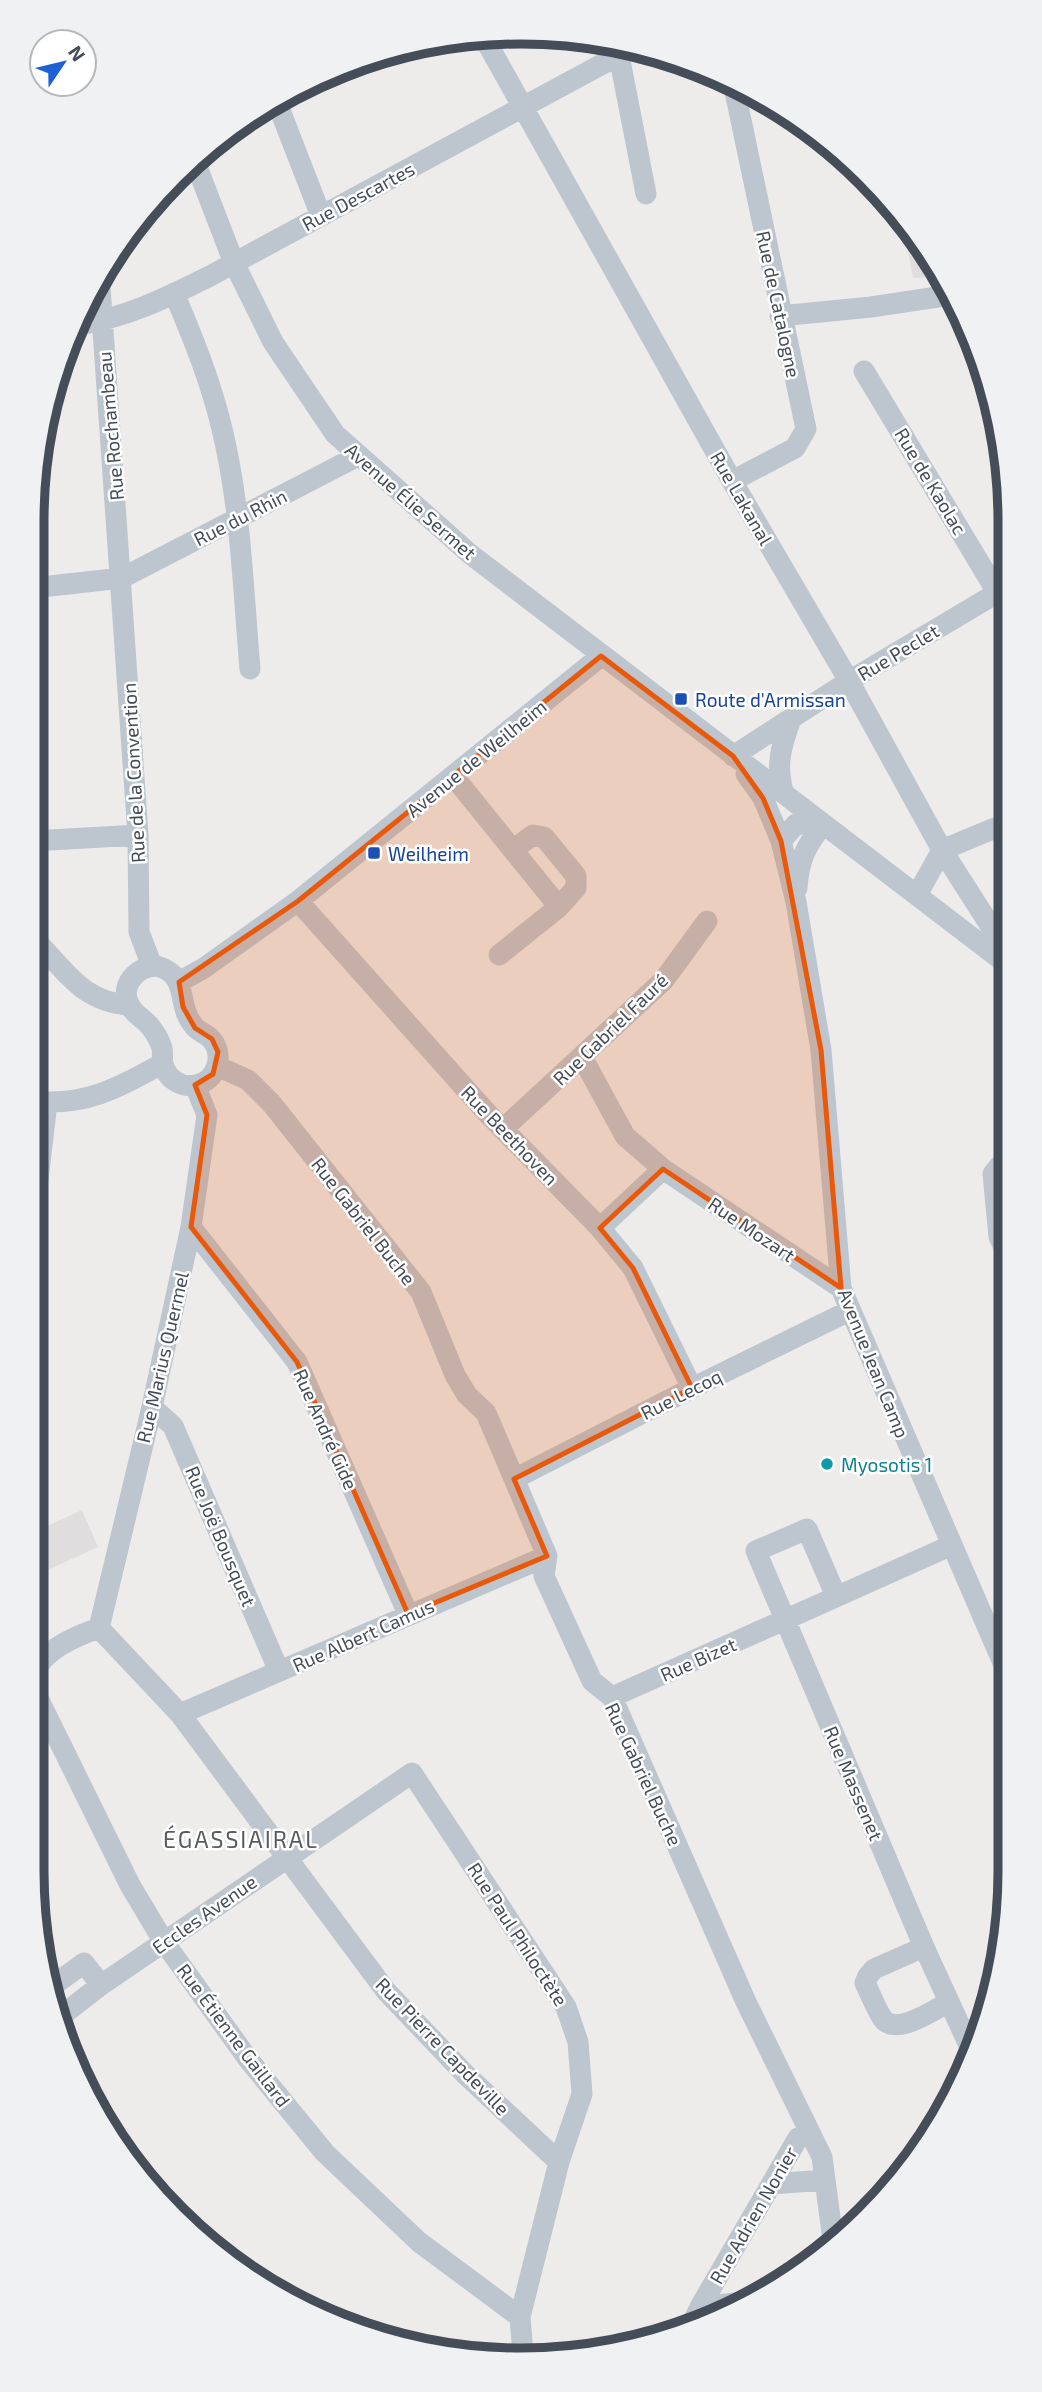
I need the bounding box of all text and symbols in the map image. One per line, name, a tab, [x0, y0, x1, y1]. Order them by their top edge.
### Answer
north arrow	[28, 28, 98, 98]
text: N	[64, 41, 91, 65]
street label: Rue Descartes	[298, 157, 418, 235]
street label: Rue de Catalogne	[752, 228, 806, 380]
street label: Rue Rochambeau	[92, 351, 128, 501]
street label: Rue de Kaolac	[890, 424, 972, 538]
street label: Avenue Élie Sermet	[341, 438, 481, 564]
street label: Rue Lakanal	[706, 447, 778, 549]
street label: Rue du Rhin	[190, 484, 290, 550]
street label: Rue Peclet	[853, 619, 943, 685]
street label: Rue de la Convention	[117, 682, 149, 864]
place label: Route d'Armissan	[695, 688, 846, 711]
marker: Route d'Armissan	[673, 691, 689, 707]
street label: Avenue de Weilheim	[401, 694, 551, 822]
place label: Weilheim	[388, 842, 469, 865]
marker: Weilheim	[366, 845, 382, 861]
street label: Rue Gabriel Fauré	[548, 968, 672, 1090]
street label: Rue Beethoven	[457, 1080, 563, 1190]
street label: Rue Gabriel Buche	[307, 1153, 421, 1289]
street label: Rue Mozart	[704, 1192, 800, 1266]
street label: Rue Marius Quermel	[131, 1269, 193, 1445]
street label: Avenue Jean Camp	[834, 1285, 914, 1441]
street label: Rue Lecoq	[637, 1364, 725, 1424]
street label: Rue André Gide	[289, 1365, 363, 1493]
place label: Myosotis 1	[841, 1453, 932, 1476]
marker: Myosotis 1	[819, 1456, 835, 1472]
street label: Rue Joë Bousquet	[181, 1462, 261, 1610]
street label: Rue Albert Camus	[289, 1593, 437, 1677]
street label: Rue Bizet	[656, 1632, 740, 1686]
street label: Rue Gabriel Buche	[601, 1699, 687, 1849]
street label: Rue Massenet	[820, 1722, 888, 1844]
district label: ÉGASSIAIRAL	[163, 1825, 319, 1853]
street label: Rue Paul Philoctète	[463, 1858, 573, 2010]
street label: Eccles Avenue	[147, 1870, 261, 1958]
street label: Rue Étienne Gaillard	[173, 1959, 295, 2111]
street label: Rue Pierre Capdeville	[371, 1972, 515, 2120]
street label: Rue Adrien Nonier	[704, 2142, 802, 2288]

